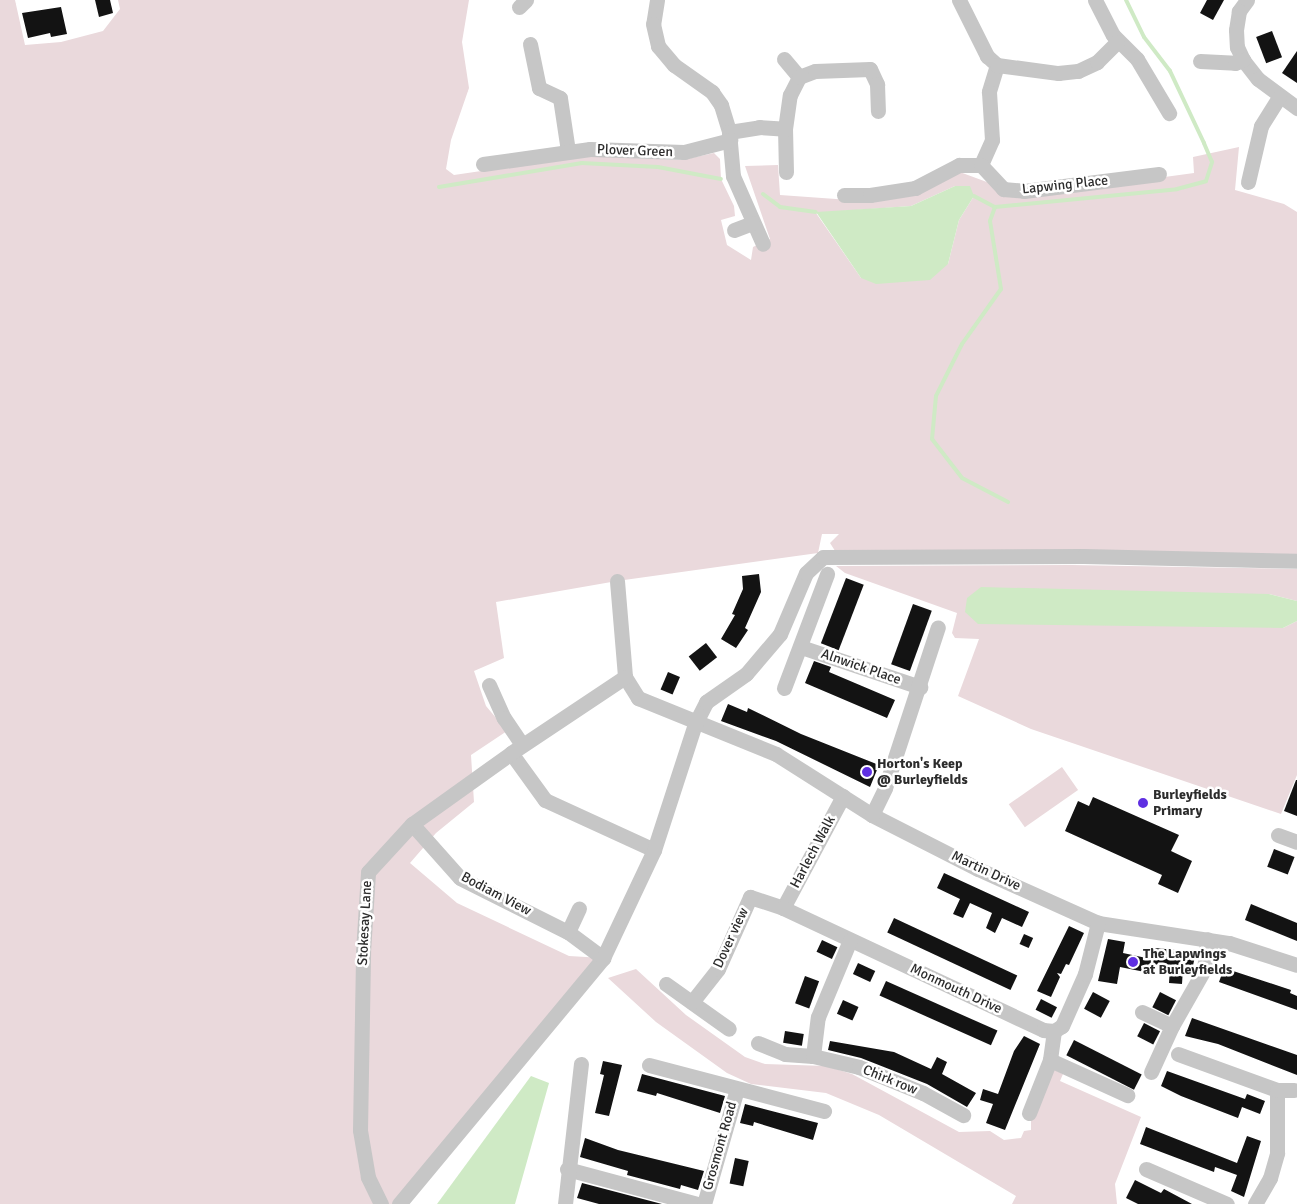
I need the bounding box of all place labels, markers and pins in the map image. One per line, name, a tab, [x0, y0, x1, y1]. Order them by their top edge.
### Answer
place label: Horton's Keep @ Burleyfields	[877, 756, 968, 789]
marker: Horton's Keep @ Burleyfields	[861, 766, 873, 778]
place label: Burleyfields Primary	[1153, 787, 1227, 820]
marker: Burleyfields Primary	[1137, 797, 1149, 809]
place label: The Lapwings at Burleyfields	[1143, 946, 1232, 979]
marker: The Lapwings at Burleyfields	[1127, 956, 1139, 968]

